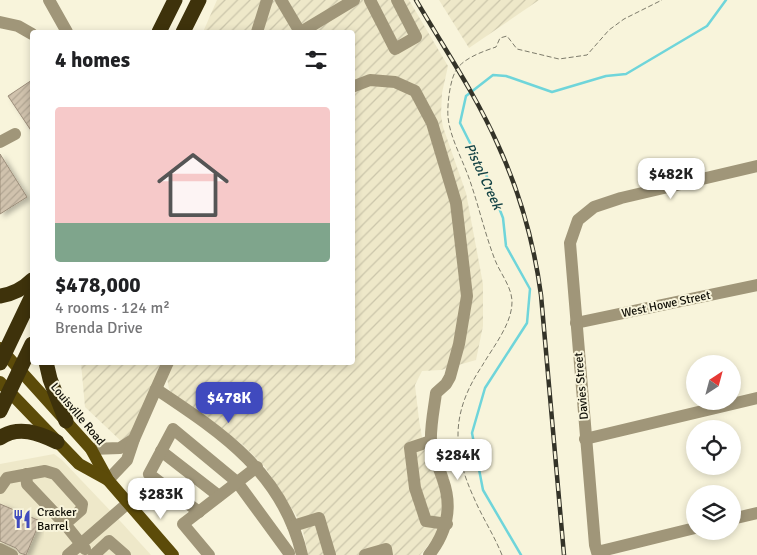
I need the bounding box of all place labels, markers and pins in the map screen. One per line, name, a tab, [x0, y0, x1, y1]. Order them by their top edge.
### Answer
pin: $482K	[636, 158, 706, 200]
pin: $478K	[194, 382, 264, 424]
pin: $284K	[423, 438, 493, 481]
pin: $283K	[126, 478, 196, 520]
place label: Cracker Barrel	[37, 505, 77, 534]
restaurant icon: Cracker Barrel	[11, 508, 33, 530]

